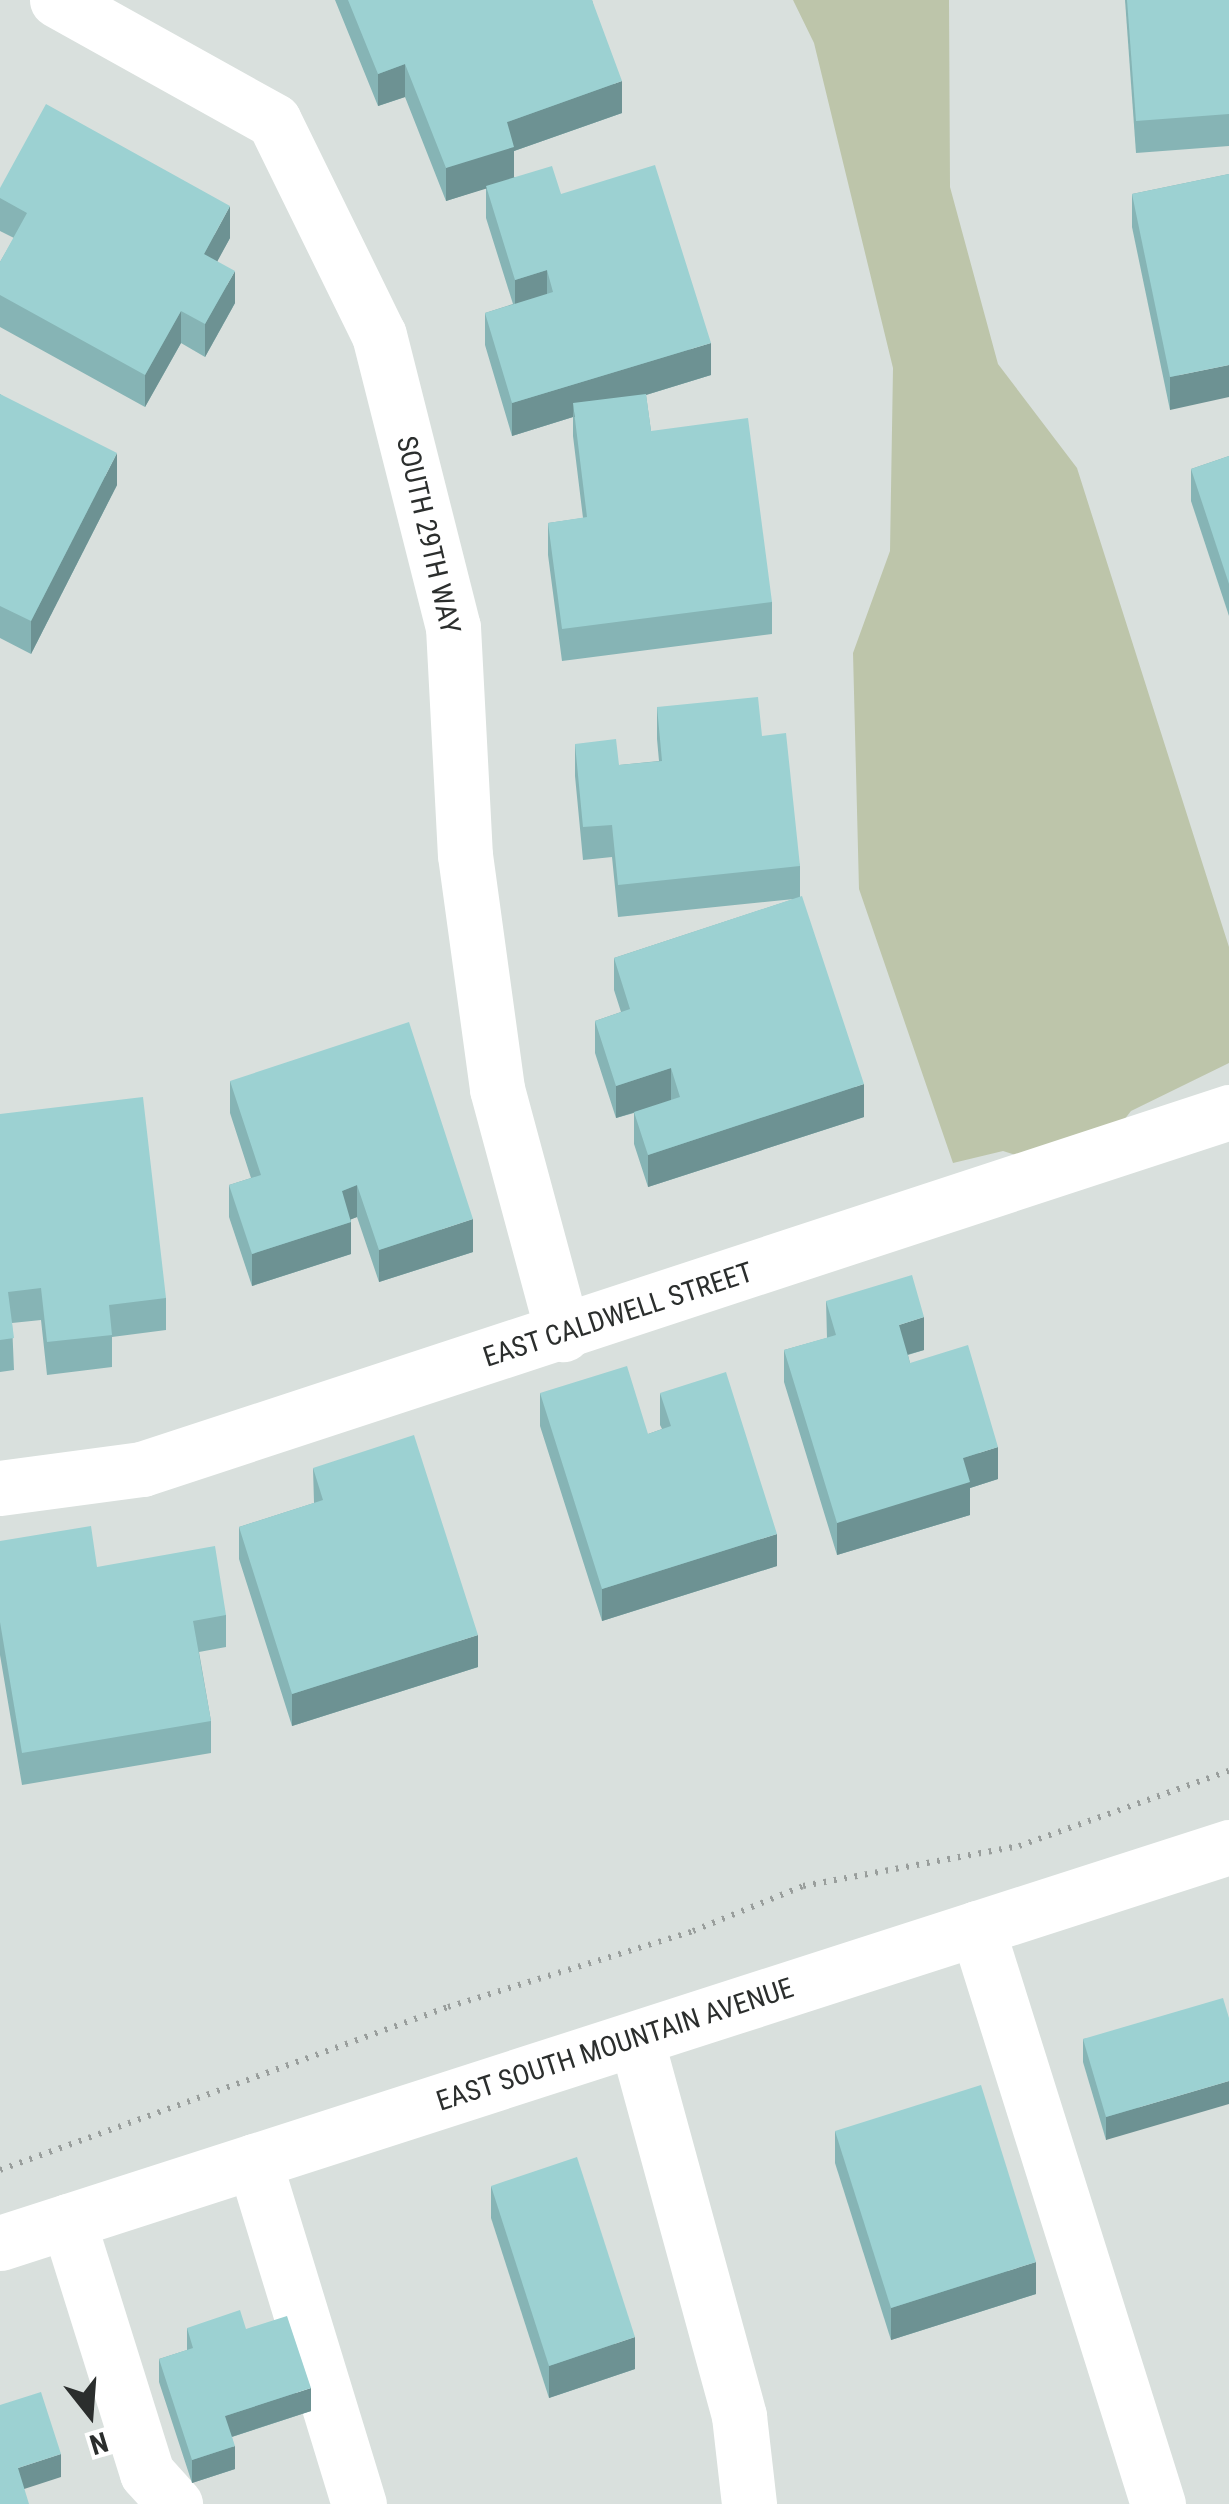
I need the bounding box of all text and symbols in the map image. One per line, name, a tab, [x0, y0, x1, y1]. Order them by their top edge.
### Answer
street label: SOUTH 29TH WAY	[389, 433, 467, 637]
street label: EAST CALDWELL STREET	[479, 1255, 757, 1375]
street label: EAST SOUTH MOUNTAIN AVENUE	[432, 1971, 798, 2119]
north arrow	[40, 2364, 140, 2464]
text: N	[86, 2425, 112, 2461]

